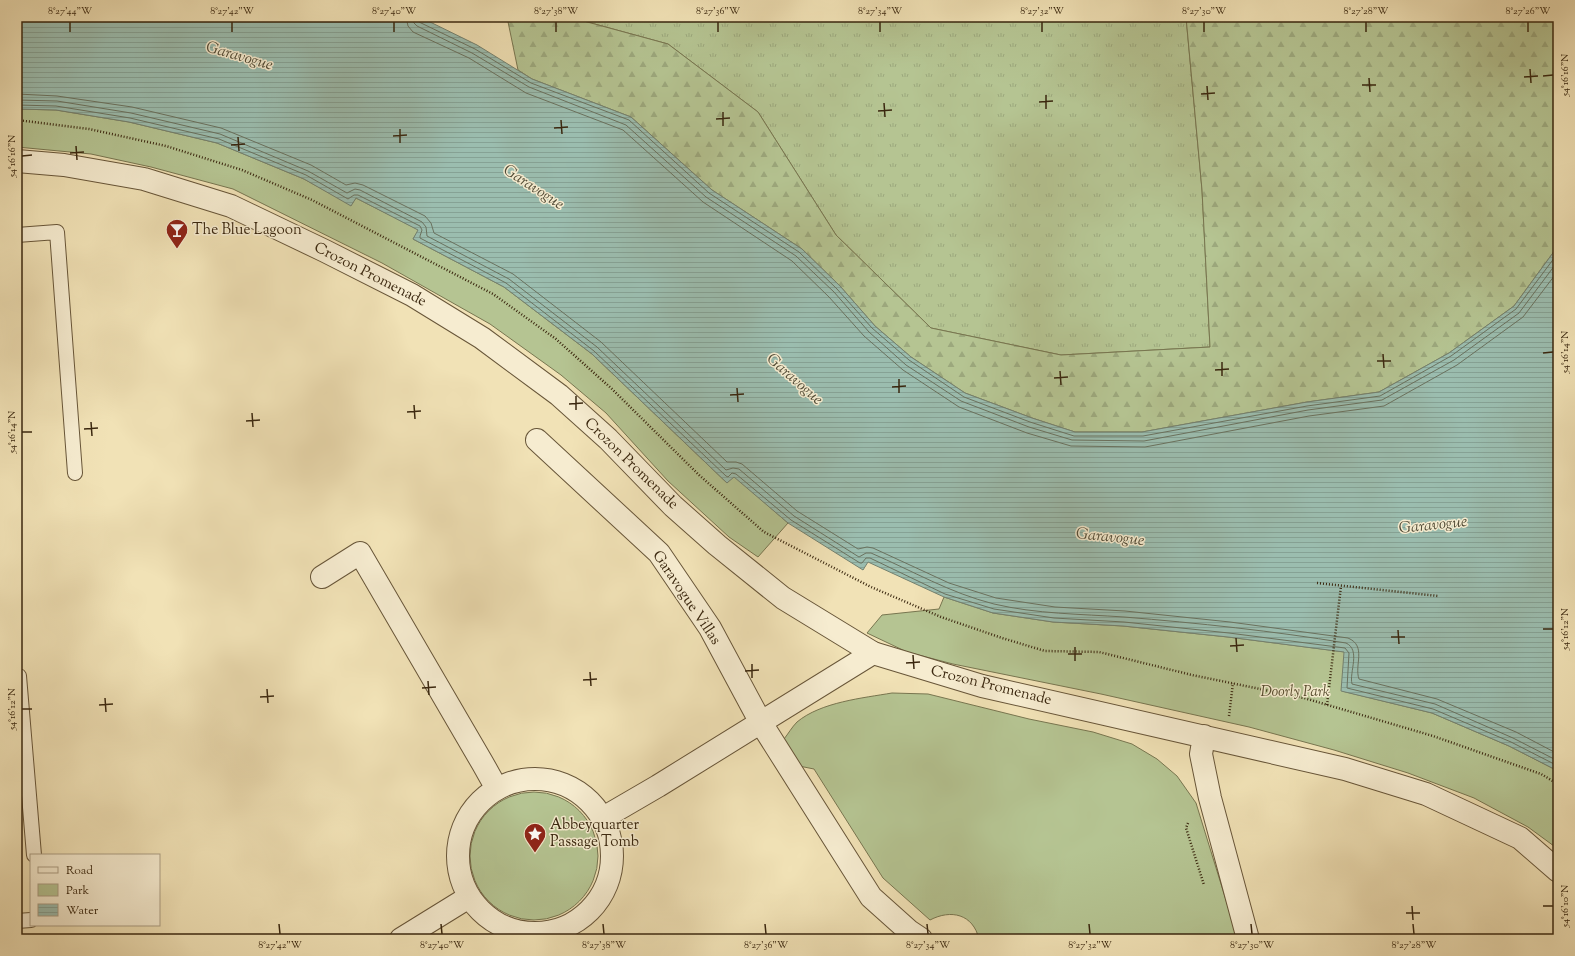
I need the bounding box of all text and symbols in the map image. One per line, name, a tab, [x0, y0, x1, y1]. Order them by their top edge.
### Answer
text: 8°27'44"W	[48, 4, 92, 19]
text: 8°27'42"W	[210, 4, 254, 19]
text: 8°27'40"W	[372, 4, 416, 19]
text: 8°27'38"W	[534, 4, 578, 19]
text: 8°27'36"W	[696, 4, 740, 19]
text: 8°27'34"W	[858, 4, 902, 19]
text: 8°27'32"W	[1020, 4, 1064, 19]
text: 8°27'30"W	[1182, 4, 1226, 19]
text: 8°27'28"W	[1344, 4, 1388, 19]
text: 8°27'26"W	[1506, 4, 1550, 19]
water label: Garavogue	[203, 36, 275, 78]
text: 54°16'16"N	[1558, 54, 1573, 97]
text: 54°16'16"N	[5, 135, 20, 178]
water label: Garavogue	[498, 160, 568, 216]
bar icon: The Blue Lagoon	[164, 217, 190, 250]
place label: The Blue Lagoon	[192, 220, 302, 241]
street label: Crozon Promenade	[310, 238, 430, 312]
text: 54°16'14"N	[1558, 331, 1573, 374]
water label: Garavogue	[761, 349, 827, 411]
text: 54°16'14"N	[5, 411, 20, 454]
street label: Crozon Promenade	[579, 413, 683, 515]
water label: Garavogue	[1398, 511, 1468, 541]
water label: Garavogue	[1075, 523, 1145, 553]
street label: Garavogue Villas	[647, 547, 725, 649]
text: 54°16'12"N	[1558, 608, 1573, 651]
street label: Crozon Promenade	[928, 661, 1054, 711]
park label: Doorly Park	[1260, 682, 1330, 703]
text: 54°16'12"N	[5, 688, 20, 731]
place label: Abbeyquarter Passage Tomb	[550, 815, 640, 853]
place icon: Abbeyquarter Passage Tomb	[522, 821, 548, 854]
legend	[30, 854, 160, 926]
text: Road	[66, 862, 93, 880]
text: Park	[66, 882, 89, 900]
text: 54°16'10"N	[1558, 885, 1573, 928]
text: Water	[66, 902, 99, 920]
text: 8°27'42"W	[258, 938, 302, 953]
text: 8°27'40"W	[420, 938, 464, 953]
text: 8°27'38"W	[582, 938, 626, 953]
text: 8°27'36"W	[744, 938, 788, 953]
text: 8°27'34"W	[906, 938, 950, 953]
text: 8°27'32"W	[1068, 938, 1112, 953]
text: 8°27'30"W	[1230, 938, 1274, 953]
text: 8°27'28"W	[1392, 938, 1436, 953]

